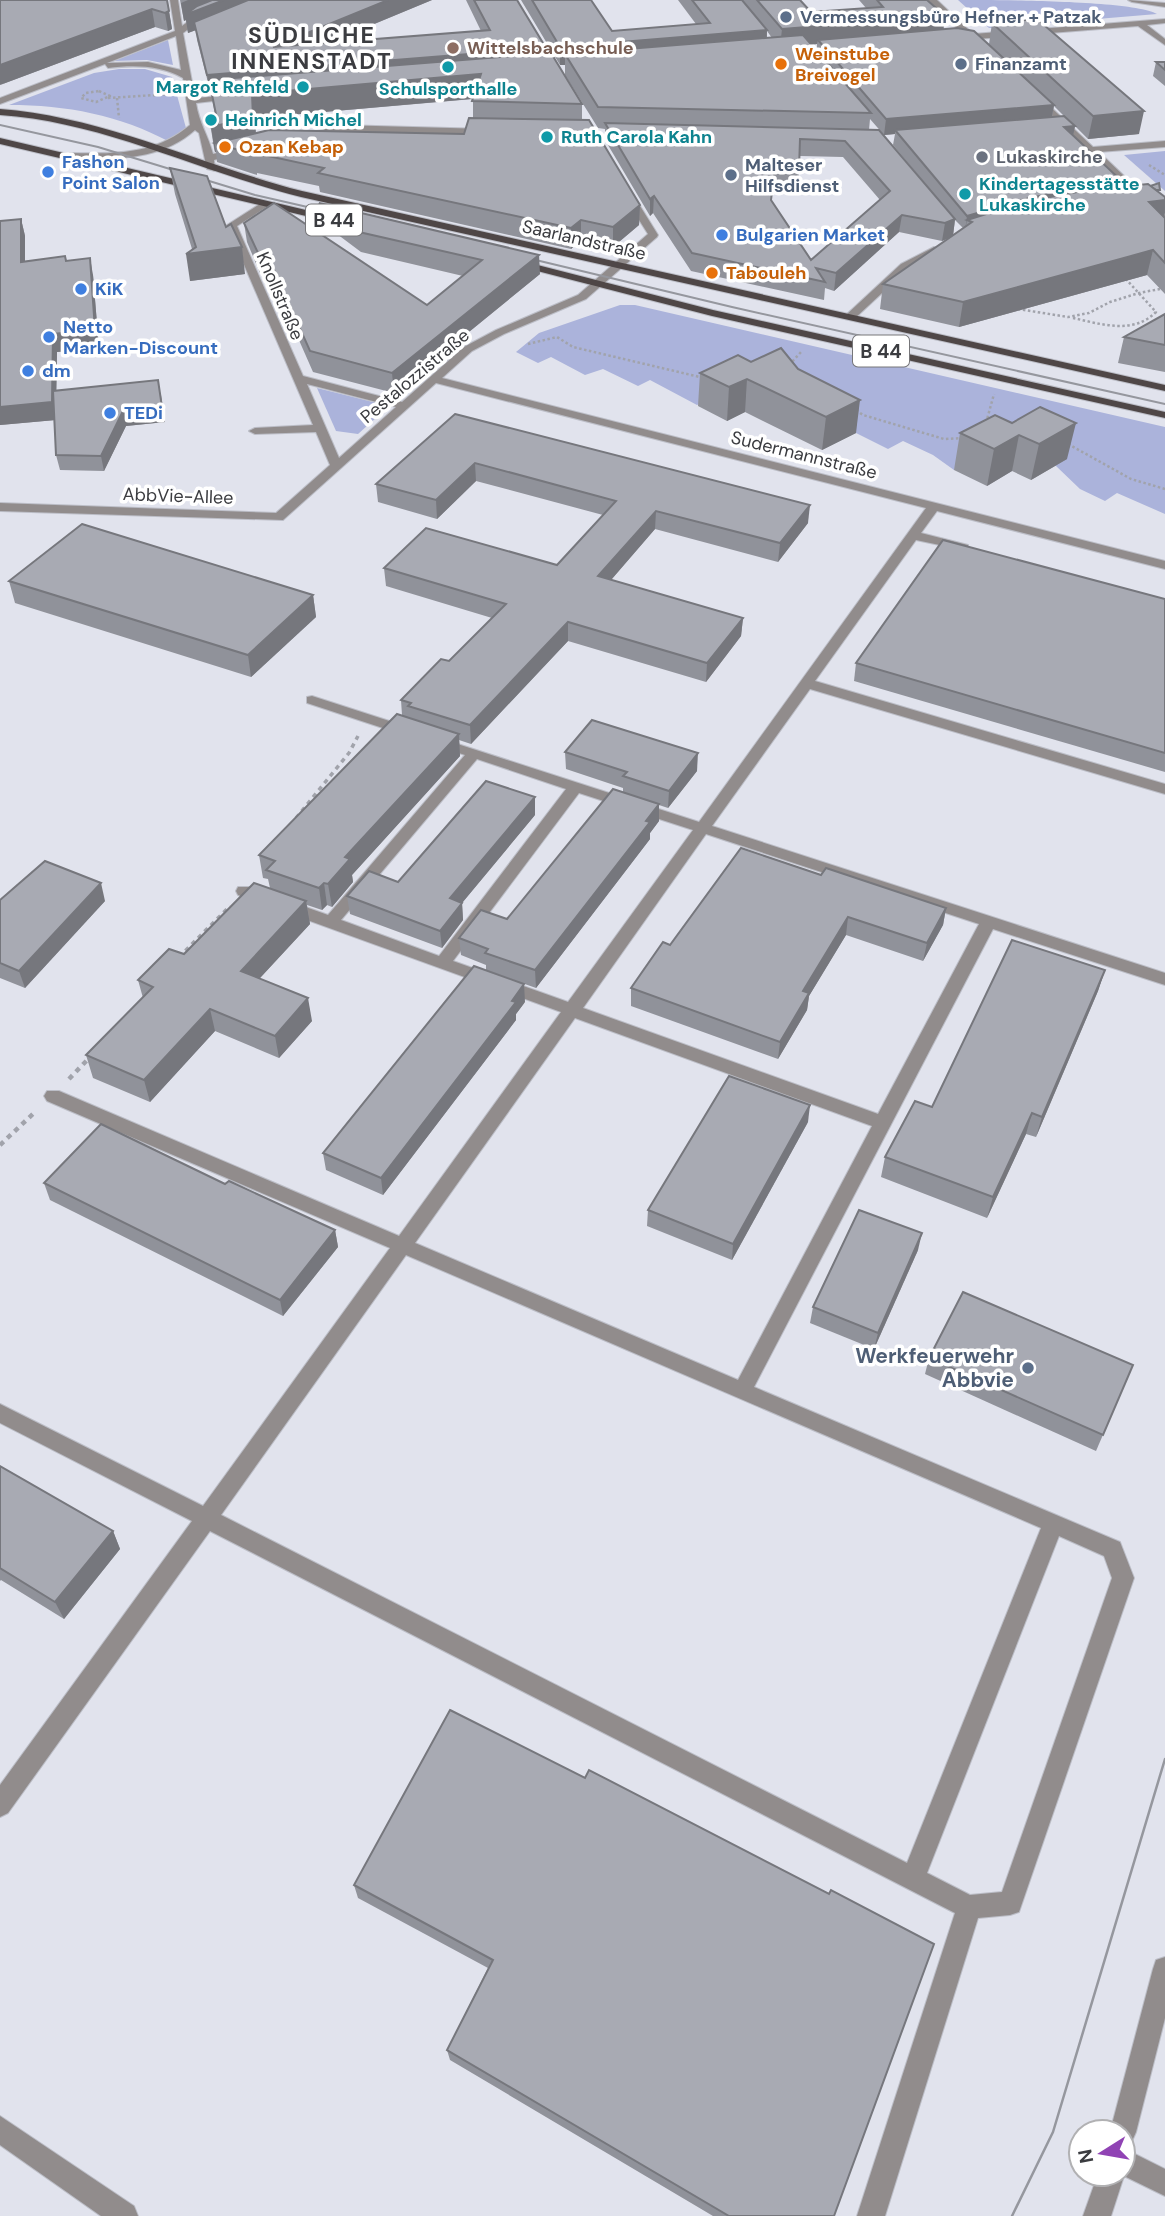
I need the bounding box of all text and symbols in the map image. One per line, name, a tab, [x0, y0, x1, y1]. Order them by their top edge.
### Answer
place label: Vermessungsbüro Hefner + Patzak	[800, 5, 1102, 29]
marker: Vermessungsbüro Hefner + Patzak	[778, 9, 794, 25]
district label: SÜDLICHE INNENSTADT	[231, 20, 393, 76]
place label: Wittelsbachschule	[467, 36, 634, 60]
marker: Wittelsbachschule	[445, 40, 461, 56]
place label: Weinstube Breivogel	[795, 42, 890, 87]
place label: Finanzamt	[975, 52, 1067, 76]
marker: Weinstube Breivogel	[773, 56, 789, 72]
marker: Finanzamt	[953, 56, 969, 72]
marker: Schulsporthalle	[440, 59, 456, 75]
place label: Margot Rehfeld	[156, 75, 289, 99]
place label: Schulsporthalle	[379, 77, 517, 101]
marker: Margot Rehfeld	[295, 79, 311, 95]
place label: Heinrich Michel	[225, 108, 362, 132]
marker: Heinrich Michel	[203, 112, 219, 128]
place label: Ruth Carola Kahn	[561, 125, 712, 149]
marker: Ruth Carola Kahn	[539, 129, 555, 145]
place label: Ozan Kebap	[239, 135, 344, 159]
marker: Ozan Kebap	[217, 139, 233, 155]
place label: Lukaskirche	[996, 145, 1103, 169]
marker: Lukaskirche	[974, 149, 990, 165]
place label: Fashon Point Salon	[62, 150, 160, 195]
place label: Malteser Hilfsdienst	[745, 153, 839, 198]
marker: Fashon Point Salon	[40, 164, 56, 180]
marker: Malteser Hilfsdienst	[723, 167, 739, 183]
place label: Kindertagesstätte Lukaskirche	[979, 172, 1140, 217]
marker: Kindertagesstätte Lukaskirche	[957, 186, 973, 202]
road number: B 44	[306, 204, 362, 235]
street label: Saarlandstraße	[520, 214, 648, 266]
place label: Bulgarien Market	[736, 223, 885, 247]
marker: Bulgarien Market	[714, 227, 730, 243]
street label: Knollstraße	[251, 248, 309, 344]
place label: Tabouleh	[726, 261, 806, 285]
marker: Tabouleh	[704, 265, 720, 281]
place label: KiK	[95, 277, 124, 301]
marker: KiK	[73, 281, 89, 297]
place label: Netto Marken-Discount	[63, 315, 218, 360]
street label: Pestalozzistraße	[356, 323, 474, 429]
marker: Netto Marken-Discount	[41, 329, 57, 345]
road number: B 44	[853, 336, 909, 366]
place label: dm	[42, 359, 71, 383]
marker: dm	[20, 363, 36, 379]
place label: TEDi	[124, 401, 163, 425]
marker: TEDi	[102, 405, 118, 421]
street label: Sudermannstraße	[729, 425, 879, 485]
street label: AbbVie-Allee	[122, 482, 234, 510]
place label: Werkfeuerwehr Abbvie	[855, 1342, 1014, 1394]
marker: Werkfeuerwehr Abbvie	[1020, 1360, 1036, 1376]
north arrow	[1067, 2118, 1137, 2188]
text: N	[1072, 2147, 1099, 2165]

